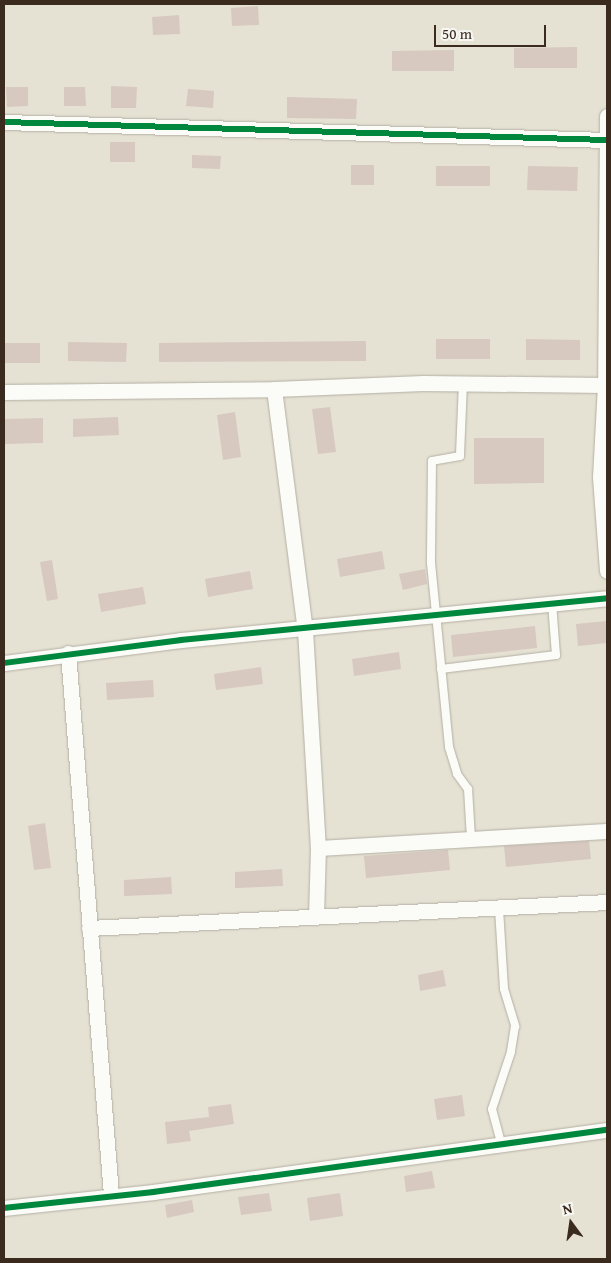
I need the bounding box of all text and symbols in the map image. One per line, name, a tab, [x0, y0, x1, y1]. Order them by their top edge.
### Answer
scale bar	[436, 15, 548, 47]
text: 50 m	[442, 23, 472, 44]
north arrow	[546, 1198, 596, 1248]
text: N	[560, 1198, 574, 1219]

